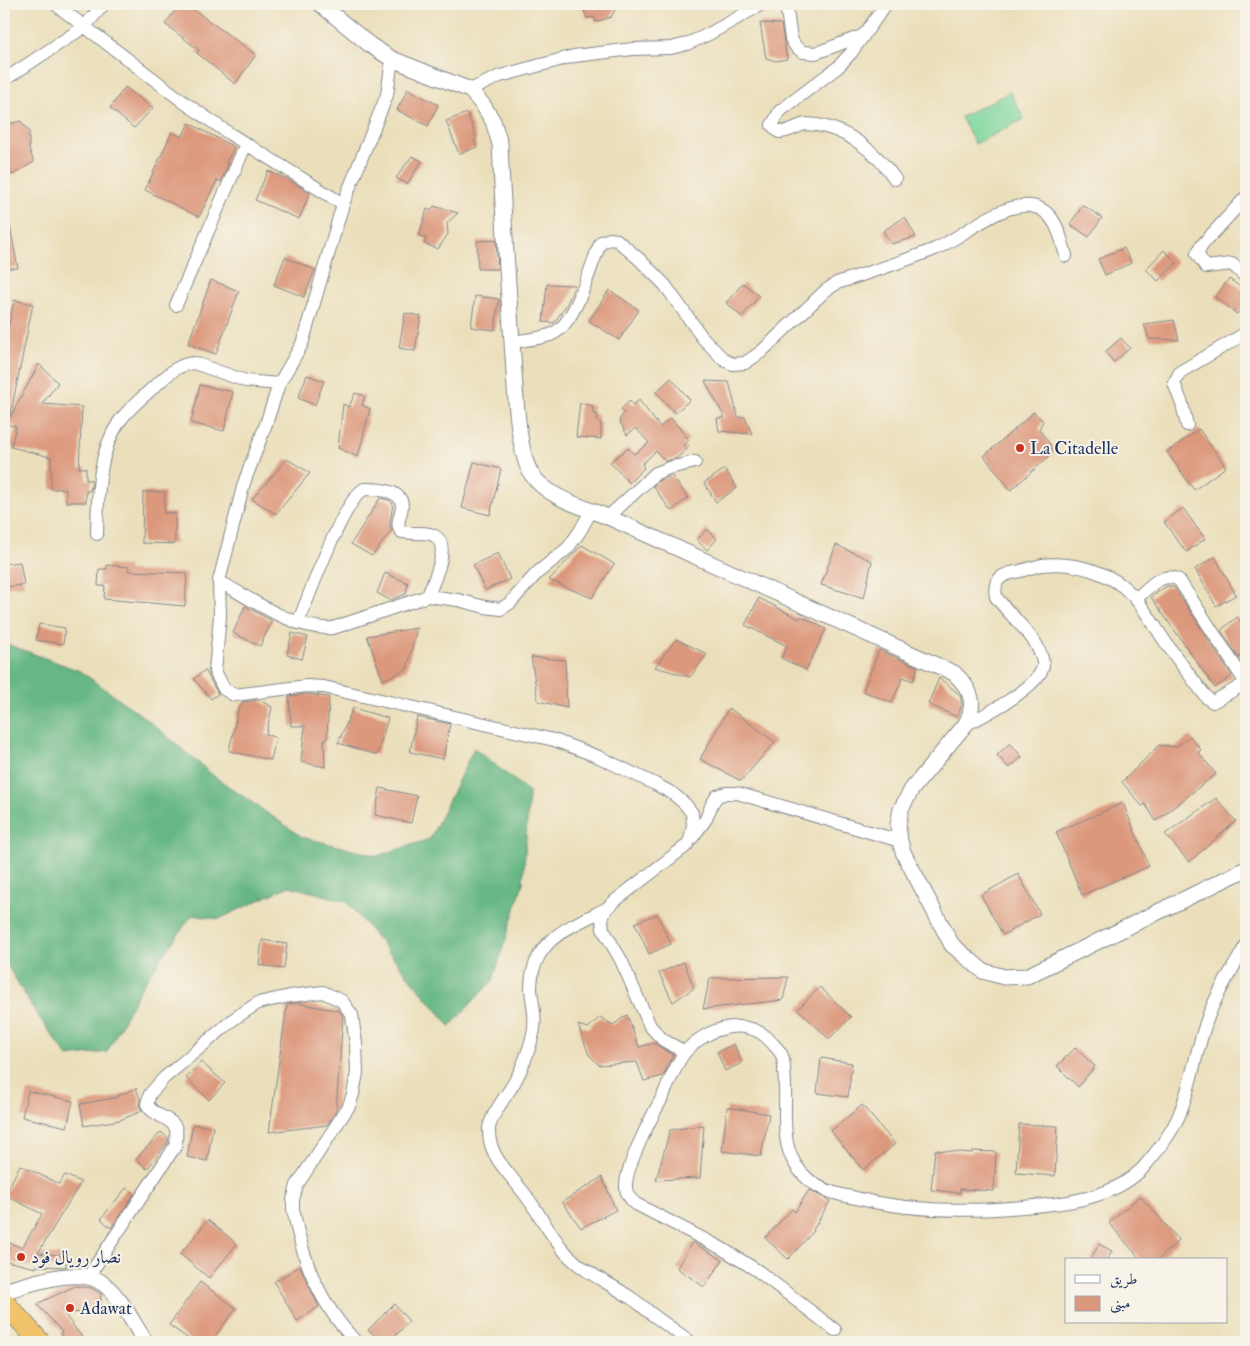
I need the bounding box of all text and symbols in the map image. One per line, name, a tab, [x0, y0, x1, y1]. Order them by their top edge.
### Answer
place label: La Citadelle	[1030, 437, 1119, 460]
marker: La Citadelle	[1014, 442, 1026, 454]
place label: نصار رويال فود	[31, 1246, 121, 1269]
marker: نصار رويال فود	[15, 1251, 27, 1263]
legend	[1065, 1258, 1228, 1324]
text: طريق	[1110, 1270, 1137, 1289]
text: مبنى	[1110, 1294, 1130, 1314]
place label: Adawat	[79, 1297, 132, 1320]
marker: Adawat	[64, 1302, 76, 1314]

